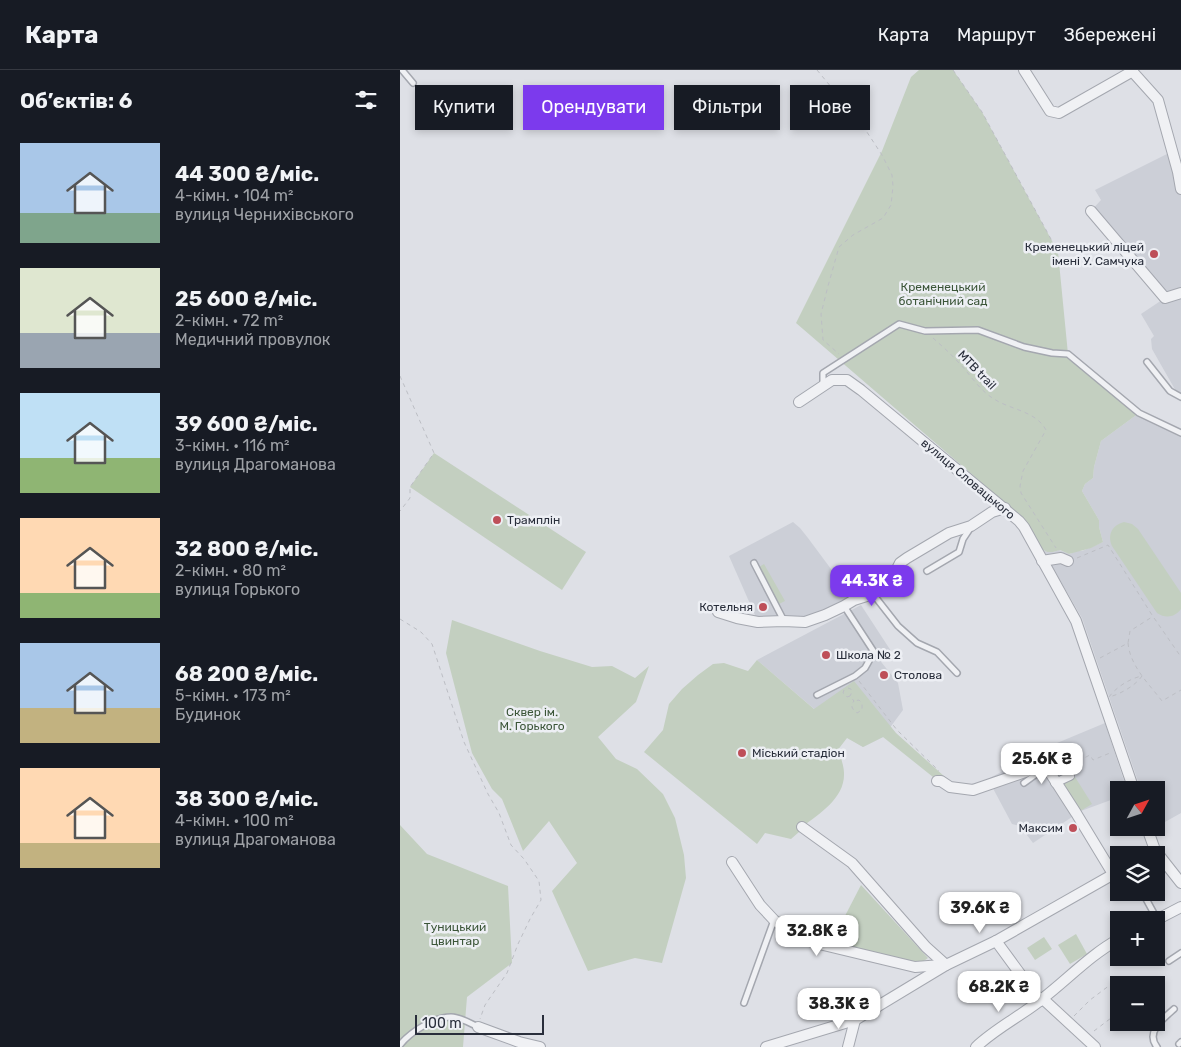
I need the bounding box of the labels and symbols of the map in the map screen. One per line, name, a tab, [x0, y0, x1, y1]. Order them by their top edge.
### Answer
place label: Кременецький ліцей імені У. Самчука	[1025, 240, 1144, 268]
marker: Кременецький ліцей імені У. Самчука	[1148, 248, 1160, 260]
park label: Кременецький ботанічний сад	[899, 280, 987, 308]
street label: MTB trail	[955, 348, 999, 392]
street label: вулиця Словацького	[918, 436, 1018, 522]
place label: Трамплін	[507, 513, 560, 527]
marker: Трамплін	[491, 514, 503, 526]
pin: 44.3K ₴	[826, 564, 918, 607]
place label: Котельня	[699, 600, 753, 614]
marker: Котельня	[757, 601, 769, 613]
place label: Школа № 2	[836, 648, 901, 662]
marker: Школа № 2	[820, 649, 832, 661]
place label: Столова	[894, 668, 942, 682]
marker: Столова	[878, 669, 890, 681]
park label: Сквер ім. М. Горького	[499, 705, 565, 733]
pin: 25.6K ₴	[996, 742, 1088, 785]
place label: Міський стадіон	[752, 746, 845, 760]
marker: Міський стадіон	[736, 747, 748, 759]
north arrow	[1110, 781, 1165, 836]
place label: Максим	[1019, 821, 1063, 835]
marker: Максим	[1067, 822, 1079, 834]
pin: 39.6K ₴	[934, 892, 1026, 934]
pin: 32.8K ₴	[771, 914, 863, 957]
park label: Туницький цвинтар	[424, 920, 486, 948]
pin: 68.2K ₴	[953, 970, 1045, 1013]
pin: 38.3K ₴	[793, 988, 885, 1030]
scale bar	[415, 1012, 544, 1035]

